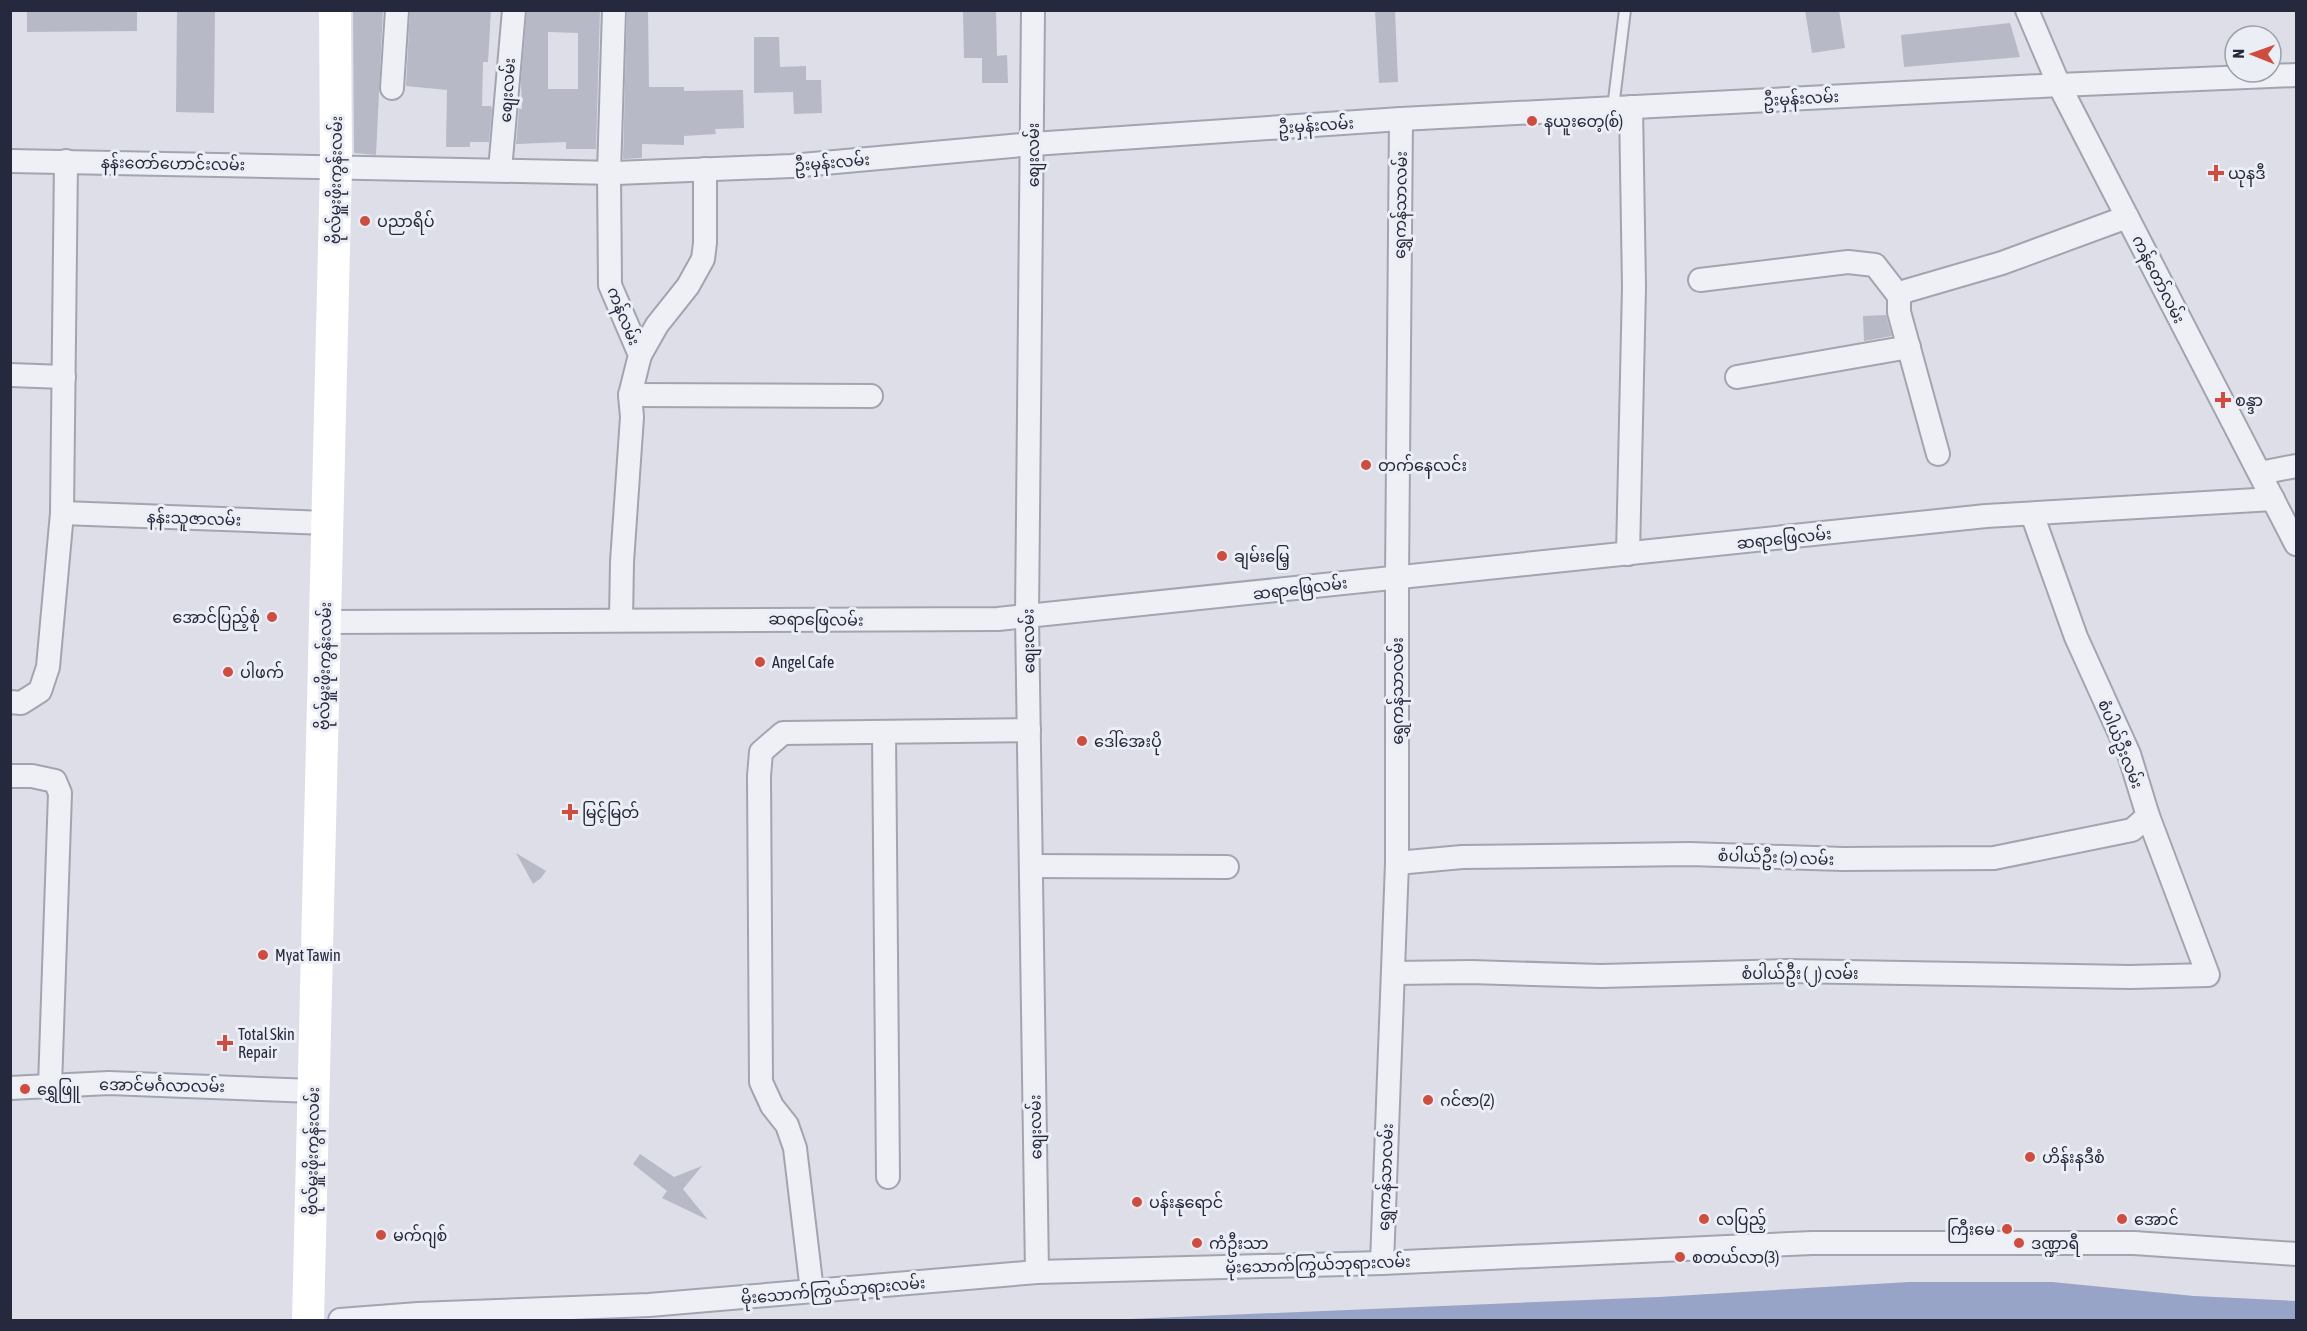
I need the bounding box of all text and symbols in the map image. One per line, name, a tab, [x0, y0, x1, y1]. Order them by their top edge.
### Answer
north arrow	[2223, 24, 2283, 84]
text: N	[2229, 49, 2247, 59]
street label: စျေးလမ်း	[494, 57, 523, 123]
street label: ဦးမှန်းလမ်း	[1762, 85, 1840, 115]
place label: နယူးတေ့(စ်)	[1544, 110, 1623, 136]
street label: ဦးမှန်းလမ်း	[1277, 111, 1355, 143]
marker: နယူးတေ့(စ်)	[1525, 114, 1539, 128]
street label: ဗိုလ်မှူးဖိုးကွန်းလမ်း	[323, 116, 351, 245]
street label: စျေးလမ်း	[1022, 123, 1047, 187]
street label: ဦးမှန်းလမ်း	[793, 148, 871, 180]
street label: နန်းတော်ဟောင်းလမ်း	[101, 151, 245, 178]
street label: ‌ရွှေကန်သာလမ်း	[1388, 151, 1415, 259]
place label: ယုနဒီ	[2228, 163, 2265, 188]
marker: ယုနဒီ	[2209, 166, 2223, 180]
place label: ပညာရိပ်	[377, 210, 435, 235]
marker: ပညာရိပ်	[358, 214, 372, 228]
street label: ကန်တော်လမ်း	[2125, 231, 2191, 328]
street label: ကန်လမ်း	[600, 283, 646, 350]
place label: စန္ဒာ	[2235, 391, 2263, 414]
marker: စန္ဒာ	[2216, 393, 2230, 407]
place label: တက်နေလင်း	[1378, 454, 1467, 479]
marker: တက်နေလင်း	[1359, 458, 1373, 472]
street label: နန်းသူဇာလမ်း	[146, 505, 242, 535]
street label: ဆရာဖြေလမ်း	[1736, 522, 1833, 557]
place label: ချမ်းမြေ့	[1234, 545, 1290, 570]
marker: ချမ်းမြေ့	[1215, 549, 1229, 563]
street label: ဆရာဖြေလမ်း	[1251, 571, 1349, 608]
street label: ဗိုလ်မှူးဖိုးကွန်းလမ်း	[312, 602, 340, 731]
place label: အောင်ပြည့်စုံ	[172, 606, 260, 632]
street label: ဆရာဖြေလမ်း	[768, 607, 864, 634]
street label: စျေးလမ်း	[1016, 608, 1043, 674]
marker: အောင်ပြည့်စုံ	[265, 610, 279, 624]
street label: ‌ရွှေကန်သာလမ်း	[1386, 637, 1411, 745]
place label: Angel Cafe	[772, 653, 834, 672]
marker: Angel Cafe	[753, 655, 767, 669]
place label: ပါဖက်	[240, 661, 284, 681]
marker: ပါဖက်	[221, 665, 235, 679]
street label: စံပါယ်ဦးလမ်း	[2090, 696, 2149, 793]
place label: ဒေါ်အေးပို	[1094, 730, 1162, 756]
marker: ဒေါ်အေးပို	[1075, 734, 1089, 748]
place label: မြင့်မြတ်	[582, 801, 639, 826]
marker: မြင့်မြတ်	[563, 805, 577, 819]
street label: စံပါယ်ဦး (၁) လမ်း	[1717, 844, 1835, 873]
place label: Myat Tawin	[275, 946, 341, 965]
marker: Myat Tawin	[256, 948, 270, 962]
street label: စံပါယ်ဦး (၂) လမ်း	[1741, 962, 1859, 987]
place label: Total Skin Repair	[238, 1025, 295, 1062]
marker: Total Skin Repair	[216, 1034, 234, 1052]
street label: အောင်မင်္ဂလာလမ်း	[99, 1073, 225, 1095]
place label: ရွှေဖြူ	[37, 1078, 80, 1103]
marker: ရွှေဖြူ	[18, 1082, 32, 1096]
street label: ဗိုလ်မှူးဖိုးကွန်းလမ်း	[300, 1087, 328, 1216]
place label: ဂင်ဇာ(2)	[1440, 1089, 1495, 1110]
marker: ဂင်ဇာ(2)	[1421, 1093, 1435, 1107]
street label: စျေးလမ်း	[1023, 1094, 1050, 1160]
street label: ‌ရွှေကန်သာလမ်း	[1372, 1123, 1401, 1231]
place label: ဟိန်းနဒီစံ	[2042, 1146, 2105, 1171]
marker: ဟိန်းနဒီစံ	[2023, 1150, 2037, 1164]
place label: ပန်းနုရောင်	[1149, 1191, 1223, 1217]
marker: ပန်းနုရောင်	[1130, 1195, 1144, 1209]
place label: လပြည့်	[1716, 1208, 1766, 1233]
place label: အောင်	[2134, 1208, 2179, 1228]
marker: လပြည့်	[1697, 1212, 1711, 1226]
marker: အောင်	[2115, 1212, 2129, 1226]
place label: ကြီးမေ	[1947, 1218, 1995, 1243]
marker: ကြီးမေ	[2000, 1222, 2014, 1236]
place label: မက်ဂျစ်	[393, 1224, 447, 1249]
marker: မက်ဂျစ်	[374, 1228, 388, 1242]
place label: ကံဦးသာ	[1209, 1232, 1268, 1257]
place label: ဒဏ္ဍာရီ	[2031, 1233, 2081, 1258]
marker: ကံဦးသာ	[1190, 1236, 1204, 1250]
marker: ဒဏ္ဍာရီ	[2012, 1236, 2026, 1250]
place label: စတယ်လာ(3)	[1692, 1246, 1779, 1267]
street label: မိုးသောက်ကြွယ်ဘုရားလမ်း	[1225, 1250, 1411, 1282]
marker: စတယ်လာ(3)	[1673, 1250, 1687, 1264]
street label: မိုးသောက်ကြွယ်ဘုရားလမ်း	[740, 1271, 927, 1313]

